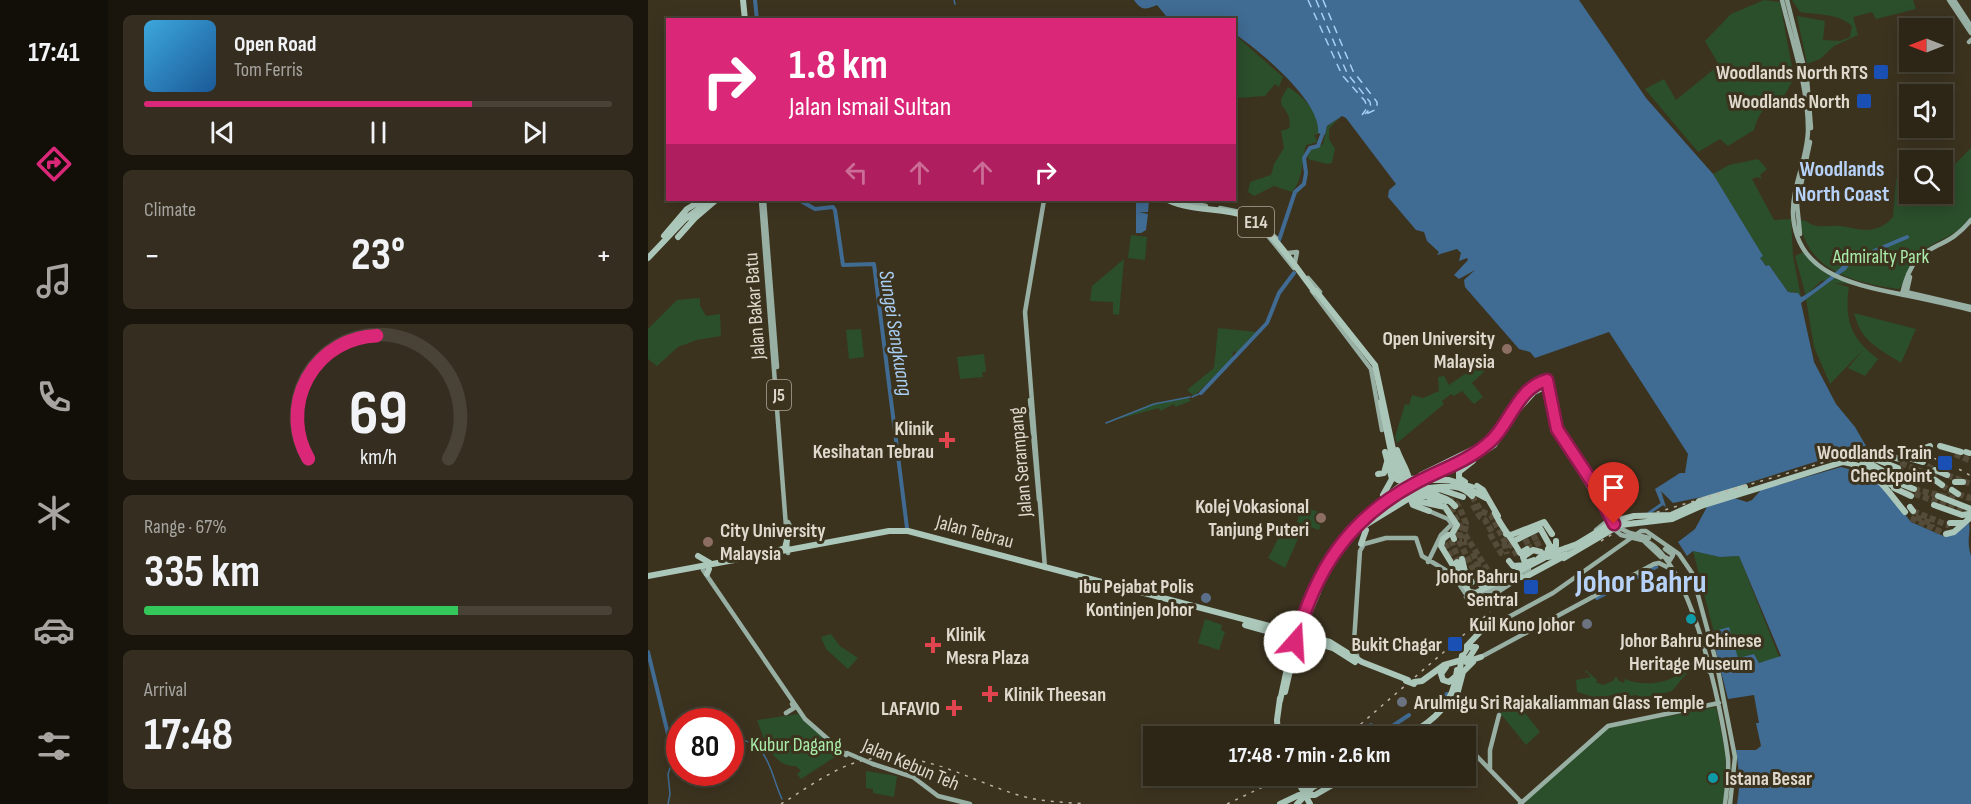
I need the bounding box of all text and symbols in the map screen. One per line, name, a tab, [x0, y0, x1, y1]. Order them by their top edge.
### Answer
north arrow	[1899, 18, 1953, 72]
map controls	[1899, 18, 1953, 204]
text: Open Road	[234, 31, 316, 58]
text: 17:41	[28, 37, 80, 69]
text: 1.8 km	[789, 40, 888, 91]
icon: right	[690, 42, 768, 120]
text: Tom Ferris	[234, 58, 303, 82]
place label: Woodlands North RTS	[1716, 61, 1868, 85]
marker: Woodlands North RTS	[1872, 63, 1890, 81]
button: sound	[1899, 84, 1953, 138]
place label: Woodlands North	[1728, 90, 1850, 114]
text: Jalan Ismail Sultan	[789, 91, 951, 123]
marker: Woodlands North	[1855, 92, 1873, 110]
icon: previous	[206, 116, 239, 149]
icon: pause	[362, 116, 395, 149]
icon: next	[518, 116, 551, 149]
icon: directions	[33, 143, 75, 185]
button: search	[1899, 150, 1953, 204]
icon: left	[840, 156, 873, 189]
icon: ahead	[903, 156, 936, 189]
icon: ahead	[966, 156, 999, 189]
icon: right	[1029, 156, 1062, 189]
district label: Woodlands North Coast	[1795, 156, 1889, 208]
text: Climate	[144, 198, 196, 222]
road number: E14	[1238, 207, 1274, 237]
text: 23°	[351, 228, 405, 283]
text: −	[144, 236, 160, 276]
text: +	[596, 236, 612, 276]
park label: Admiralty Park	[1832, 245, 1930, 269]
street label: Jalan Bakar Batu	[739, 252, 771, 361]
icon: music	[33, 260, 75, 302]
water label: Sungei Sengkuang	[873, 269, 918, 398]
place label: Open University Malaysia	[1382, 327, 1496, 374]
marker: Open University Malaysia	[1500, 342, 1514, 356]
icon: phone	[33, 376, 75, 418]
text: 69	[349, 377, 407, 452]
road number: J5	[767, 380, 791, 410]
street label: Jalan Serampang	[1004, 406, 1038, 519]
place label: Klinik Kesihatan Tebrau	[813, 417, 935, 464]
marker: Klinik Kesihatan Tebrau	[938, 431, 956, 449]
place label: Woodlands Train Checkpoint	[1817, 441, 1932, 488]
text: km/h	[359, 445, 397, 470]
marker: Woodlands Train Checkpoint	[1936, 454, 1954, 472]
pin	[1588, 462, 1639, 524]
icon: arrive	[1597, 471, 1630, 504]
icon: climate	[33, 492, 75, 534]
place label: Kolej Vokasional Tanjung Puteri	[1195, 495, 1309, 542]
street label: Jalan Tebrau	[932, 510, 1016, 554]
marker: Kolej Vokasional Tanjung Puteri	[1314, 511, 1328, 525]
text: Range · 67%	[144, 515, 227, 539]
place label: City University Malaysia	[720, 519, 826, 566]
marker: City University Malaysia	[701, 535, 715, 549]
text: 335 km	[144, 545, 260, 600]
district label: Johor Bahru	[1575, 563, 1706, 602]
place label: Johor Bahru Sentral	[1435, 565, 1518, 612]
place label: Ibu Pejabat Polis Kontinjen Johor	[1079, 575, 1194, 622]
marker: Johor Bahru Sentral	[1522, 578, 1540, 596]
marker: Ibu Pejabat Polis Kontinjen Johor	[1199, 591, 1213, 605]
icon: car	[33, 609, 75, 651]
position arrow	[1263, 610, 1327, 674]
marker: Johor Bahru Chinese Heritage Museum	[1684, 612, 1698, 626]
place label: Kuil Kuno Johor	[1469, 613, 1575, 637]
marker: Kuil Kuno Johor	[1580, 617, 1594, 631]
place label: Klinik Mesra Plaza	[946, 623, 1029, 670]
place label: Johor Bahru Chinese Heritage Museum	[1619, 629, 1762, 676]
place label: Bukit Chagar	[1352, 633, 1442, 657]
marker: Bukit Chagar	[1446, 635, 1464, 653]
marker: Klinik Mesra Plaza	[924, 636, 942, 654]
text: Arrival	[144, 678, 187, 702]
place label: Klinik Theesan	[1004, 683, 1106, 707]
marker: Klinik Theesan	[981, 685, 999, 703]
place label: Arulmigu Sri Rajakaliamman Glass Temple	[1413, 691, 1704, 715]
marker: Arulmigu Sri Rajakaliamman Glass Temple	[1395, 695, 1409, 709]
place label: LAFAVIO	[881, 697, 940, 721]
marker: LAFAVIO	[945, 699, 963, 717]
text: 17:48	[144, 708, 233, 763]
speed limit sign: 80	[666, 708, 744, 786]
icon: filters	[33, 725, 75, 767]
park label: Kubur Dagang	[750, 733, 842, 757]
street label: Jalan Kebun Teh	[857, 733, 963, 796]
text: 17:48 · 7 min · 2.6 km	[1229, 742, 1390, 769]
place label: Istana Besar	[1725, 767, 1812, 791]
marker: Istana Besar	[1706, 771, 1720, 785]

